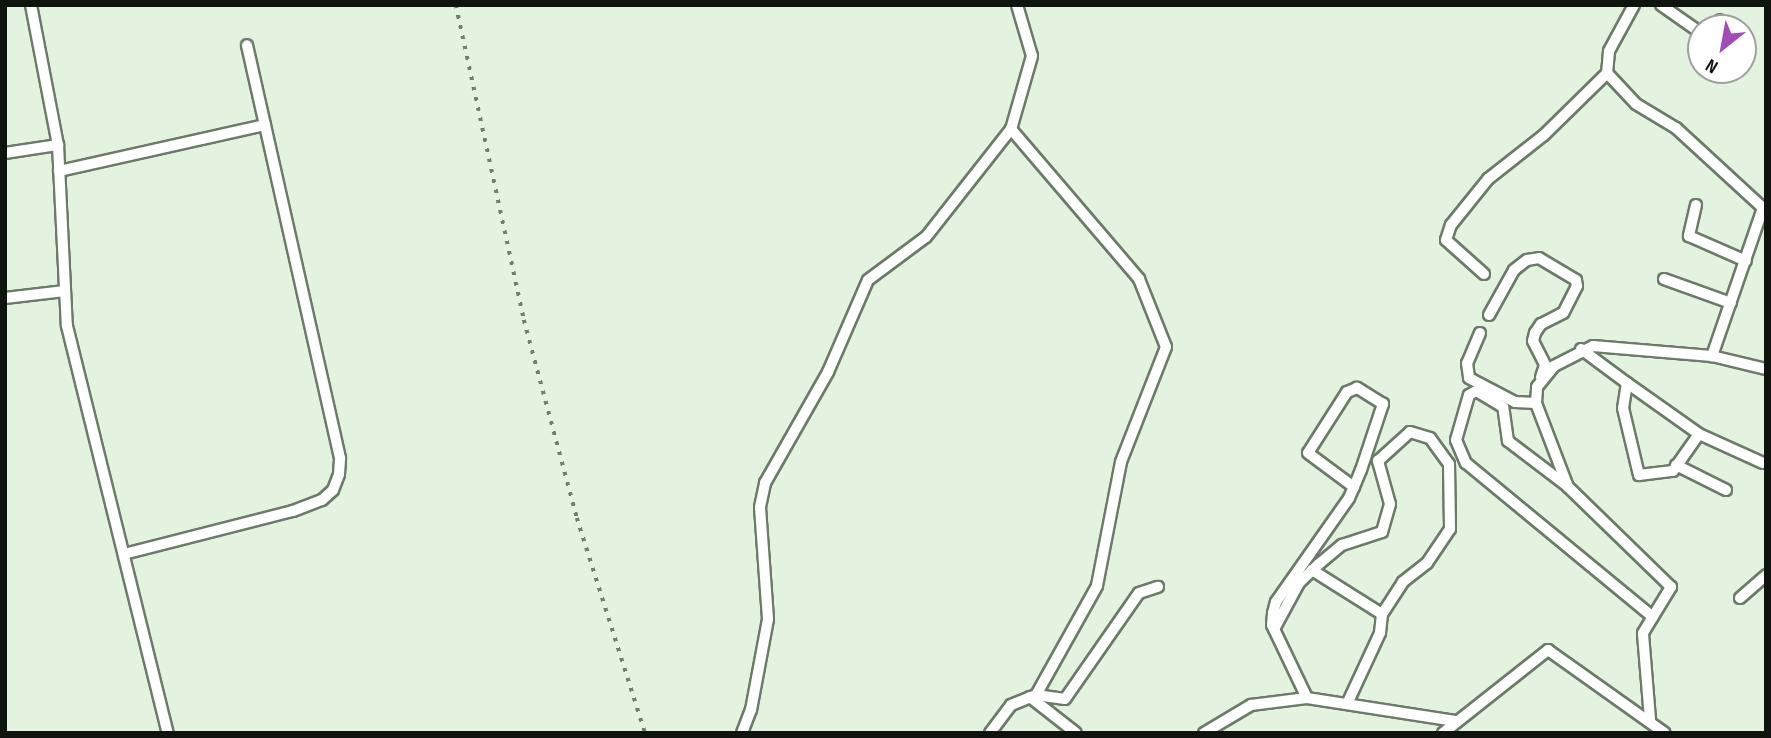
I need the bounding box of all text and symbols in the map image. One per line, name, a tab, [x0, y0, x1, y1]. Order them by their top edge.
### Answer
north arrow	[1687, 14, 1757, 84]
text: N	[1702, 53, 1722, 78]

